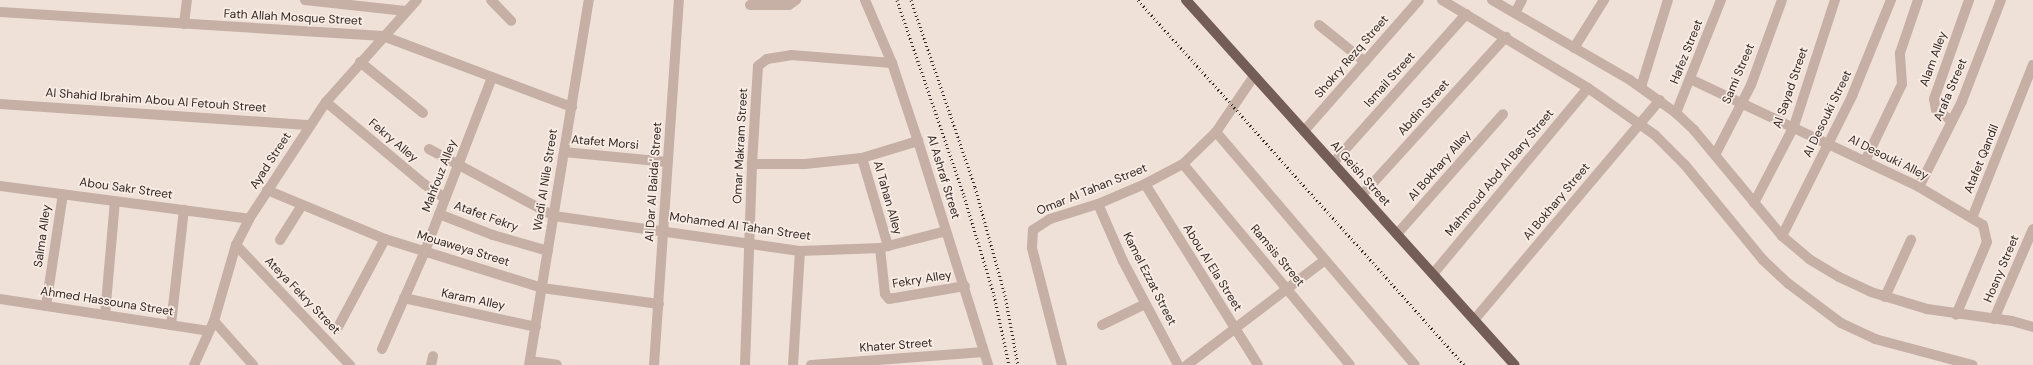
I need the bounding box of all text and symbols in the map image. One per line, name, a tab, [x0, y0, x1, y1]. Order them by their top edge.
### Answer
street label: Fath Allah Mosque Street	[223, 7, 363, 29]
street label: Shokry Rezq Street	[1312, 13, 1392, 101]
street label: Hafez Street	[1668, 18, 1706, 86]
street label: Alam Alley	[1917, 29, 1951, 89]
street label: Sami Street	[1720, 42, 1758, 106]
street label: Al Sayad Street	[1770, 46, 1812, 130]
street label: Ismail Street	[1362, 50, 1418, 110]
street label: Arafa Street	[1931, 57, 1971, 123]
street label: Al Desouki Street	[1801, 68, 1855, 160]
street label: Abdin Street	[1395, 77, 1453, 139]
street label: Al Shahid Ibrahim Abou Al Fetouh Street	[45, 86, 267, 116]
street label: Omar Makram Street	[731, 88, 751, 204]
street label: Mahmoud Abd Al Bary Street	[1443, 107, 1557, 239]
street label: Fekry Alley	[365, 116, 421, 166]
street label: Al Dar Al Baida' Street	[643, 122, 665, 242]
street label: Atafet Qandil	[1962, 123, 2002, 195]
street label: Wadi Al Nile Street	[531, 128, 561, 232]
street label: Al Bokhary Alley	[1406, 128, 1474, 204]
street label: Ayad Street	[247, 130, 295, 192]
street label: Al Desouki Alley	[1845, 132, 1931, 184]
street label: Atafet Morsi	[571, 133, 639, 153]
street label: Al Ashraf Street	[923, 133, 963, 221]
street label: Mahfouz Alley	[420, 138, 460, 214]
street label: Al Geish Street	[1327, 138, 1393, 210]
street label: Al Tahan Alley	[870, 159, 904, 237]
street label: Omar Al Tahan Street	[1035, 161, 1149, 219]
street label: Al Bokhary Street	[1521, 161, 1593, 243]
street label: Abou Sakr Street	[79, 175, 173, 203]
street label: Atafet Fekry	[452, 199, 520, 235]
street label: Salma Alley	[31, 204, 55, 268]
street label: Mohamed Al Tahan Street	[668, 210, 812, 244]
street label: Abou Al Ela Street	[1179, 222, 1245, 314]
street label: Ramsis Street	[1247, 222, 1307, 290]
street label: Mouaweya Street	[415, 228, 511, 270]
street label: Kamel Ezzat Street	[1119, 230, 1179, 328]
street label: Hosny Street	[1981, 233, 2023, 305]
street label: Ateya Fekry Street	[261, 254, 343, 338]
street label: Fekry Alley	[891, 268, 953, 292]
street label: Ahmed Hassouna Street	[39, 284, 175, 320]
street label: Karam Alley	[440, 286, 506, 314]
street label: Khater Street	[859, 336, 933, 356]

